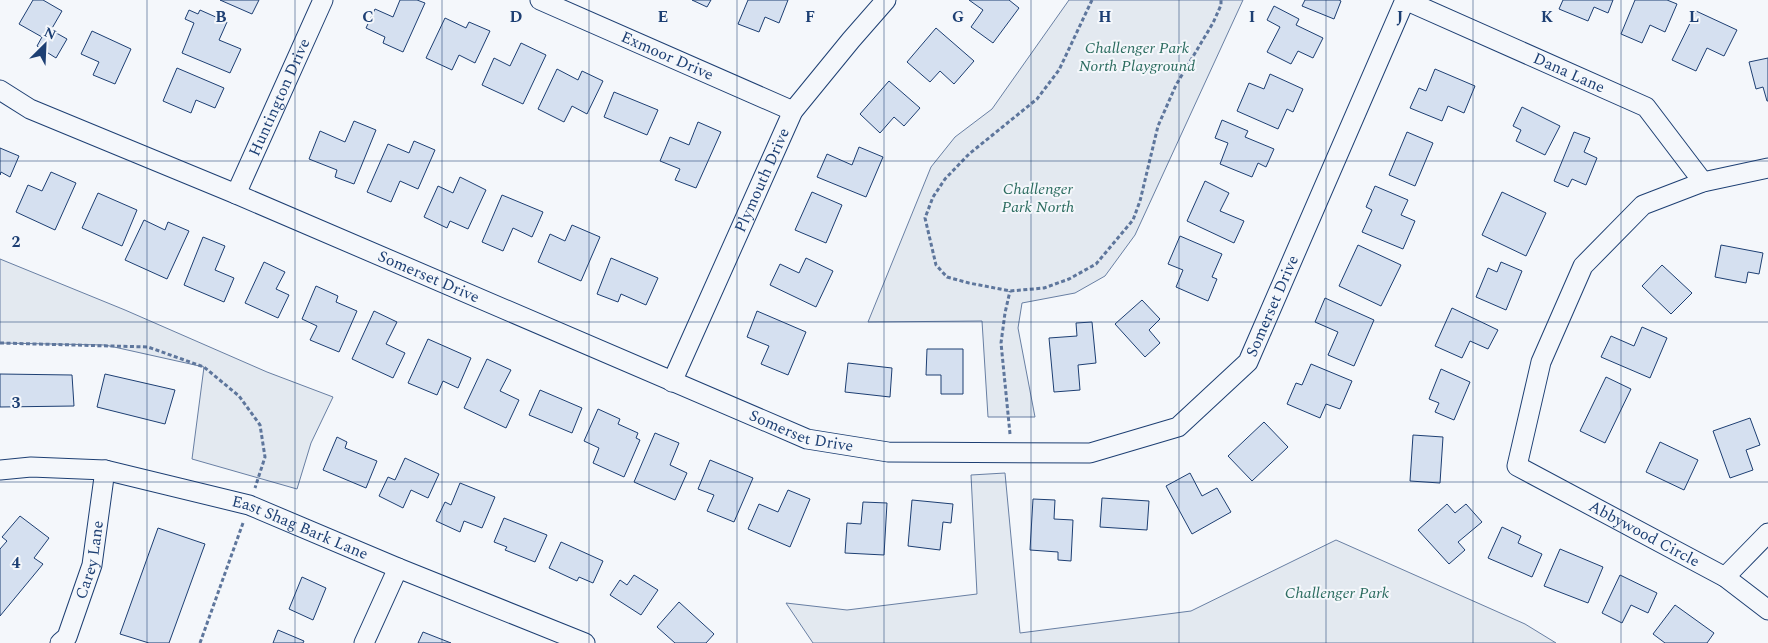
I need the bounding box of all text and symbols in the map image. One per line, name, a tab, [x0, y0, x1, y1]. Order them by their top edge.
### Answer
text: B	[215, 5, 227, 29]
text: C	[362, 5, 374, 29]
text: D	[510, 5, 523, 29]
text: E	[658, 5, 668, 29]
text: F	[805, 5, 815, 29]
text: G	[952, 5, 964, 29]
text: H	[1098, 5, 1112, 29]
text: I	[1249, 5, 1255, 29]
text: J	[1397, 5, 1404, 29]
text: K	[1541, 5, 1554, 29]
text: L	[1689, 5, 1699, 29]
north arrow	[20, 20, 70, 70]
text: N	[41, 22, 60, 45]
street label: Exmoor Drive	[617, 25, 717, 87]
street label: Huntington Drive	[242, 35, 316, 160]
park label: Challenger Park North Playground	[1079, 36, 1195, 78]
street label: Dana Lane	[1529, 46, 1609, 99]
street label: Plymouth Drive	[728, 124, 796, 236]
park label: Challenger Park North	[1002, 177, 1074, 219]
text: 2	[12, 230, 21, 254]
street label: Somerset Drive	[374, 244, 483, 309]
street label: Somerset Drive	[1240, 251, 1305, 361]
text: 3	[12, 391, 21, 415]
street label: Somerset Drive	[745, 403, 855, 458]
street label: East Shag Bark Lane	[229, 489, 372, 566]
street label: Abbywood Circle	[1584, 494, 1704, 573]
street label: Carey Lane	[69, 519, 110, 603]
text: 4	[12, 551, 21, 575]
park label: Challenger Park	[1285, 581, 1390, 605]

